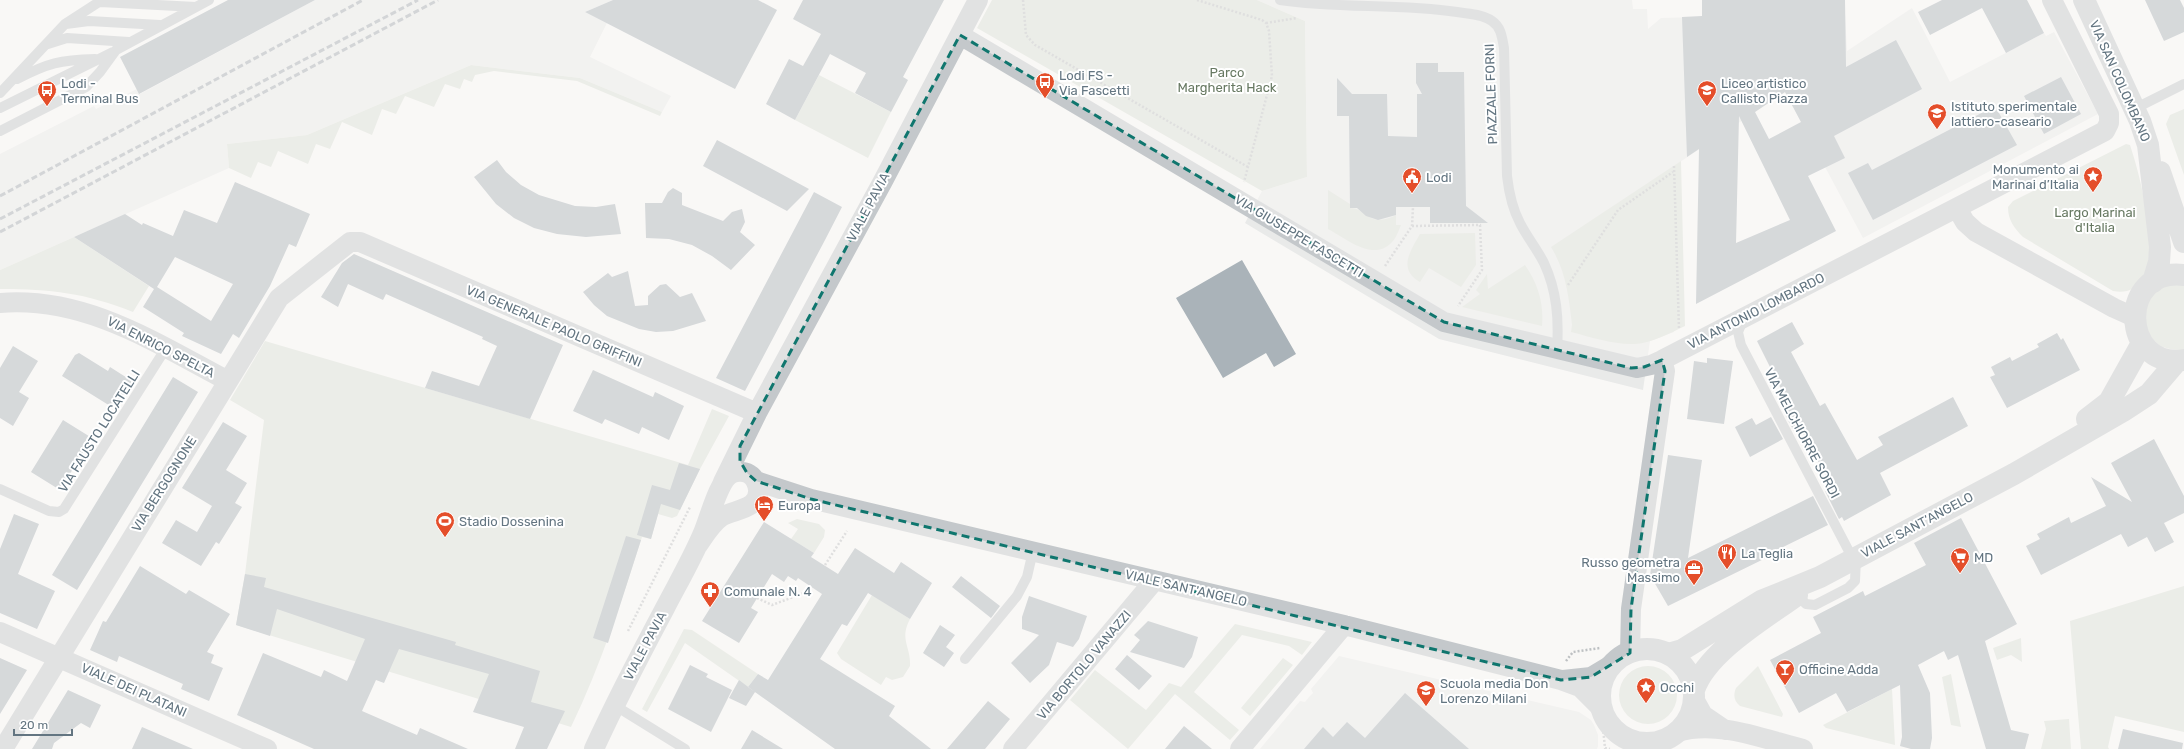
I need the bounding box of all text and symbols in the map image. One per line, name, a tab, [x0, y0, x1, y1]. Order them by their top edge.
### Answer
street label: VIA SAN COLOMBANO	[2086, 18, 2154, 144]
street label: PIAZZALE FORNI	[1482, 43, 1500, 145]
park label: Parco Margherita Hack	[1177, 65, 1277, 96]
place label: Lodi FS - Via Fascetti	[1059, 68, 1130, 98]
bus stop icon: Lodi FS - Via Fascetti	[1034, 71, 1056, 99]
place label: Lodi - Terminal Bus	[61, 76, 139, 106]
place label: Liceo artistico Callisto Piazza	[1721, 76, 1808, 106]
bus stop icon: Lodi - Terminal Bus	[36, 79, 58, 107]
school or university icon: Liceo artistico Callisto Piazza	[1696, 79, 1718, 107]
place label: Istituto sperimentale lattiero-caseario	[1951, 99, 2077, 129]
school or university icon: Istituto sperimentale lattiero-caseario	[1926, 102, 1948, 130]
place label: Monumento ai Marinai d’Italia	[1992, 162, 2079, 192]
place icon: Monumento ai Marinai d’Italia	[2082, 165, 2104, 193]
public building icon: Lodi	[1401, 166, 1423, 194]
street label: VIALE PAVIA	[844, 170, 893, 244]
place label: Lodi	[1426, 170, 1452, 185]
street label: VIA GIUSEPPE FASCETTI	[1232, 192, 1366, 280]
park label: Largo Marinai d'Italia	[2054, 205, 2136, 235]
street label: VIA ANTONIO LOMBARDO	[1685, 270, 1827, 352]
street label: VIA GENERALE PAOLO GRIFFINI	[464, 282, 644, 370]
street label: VIA ENRICO SPELTA	[105, 313, 217, 381]
street label: VIA MELCHIORRE SORDI	[1761, 365, 1843, 501]
street label: VIA FAUSTO LOCATELLI	[55, 367, 143, 495]
street label: VIA BERGOGNONE	[129, 433, 200, 535]
street label: VIALE SANT’ANGELO	[1858, 489, 1976, 561]
hotel icon: Europa	[753, 494, 775, 522]
place label: Europa	[778, 498, 821, 513]
sports icon: Stadio Dossenina	[434, 510, 456, 538]
place label: Stadio Dossenina	[459, 514, 564, 529]
restaurant icon: La Teglia	[1716, 542, 1738, 570]
place label: La Teglia	[1741, 546, 1793, 562]
supermarket icon: MD	[1949, 546, 1971, 574]
place label: MD	[1974, 550, 1993, 565]
place label: Russo geometra Massimo	[1581, 555, 1680, 585]
office icon: Russo geometra Massimo	[1683, 558, 1705, 586]
street label: VIALE SANT'ANGELO	[1124, 567, 1249, 609]
pharmacy icon: Comunale N. 4	[699, 580, 721, 608]
place label: Comunale N. 4	[724, 584, 812, 599]
street label: VIA BORTOLO VANAZZI	[1034, 607, 1134, 723]
street label: VIALE PAVIA	[621, 609, 670, 683]
bar icon: Officine Adda	[1774, 658, 1796, 686]
street label: VIALE DEI PLATANI	[79, 660, 189, 720]
place label: Officine Adda	[1799, 662, 1879, 677]
place label: Scuola media Don Lorenzo Milani	[1440, 676, 1548, 706]
place icon: Occhi	[1635, 676, 1657, 704]
school or university icon: Scuola media Don Lorenzo Milani	[1415, 679, 1437, 707]
place label: Occhi	[1660, 680, 1694, 695]
scale bar	[14, 711, 72, 737]
text: 20 m	[20, 718, 48, 732]

